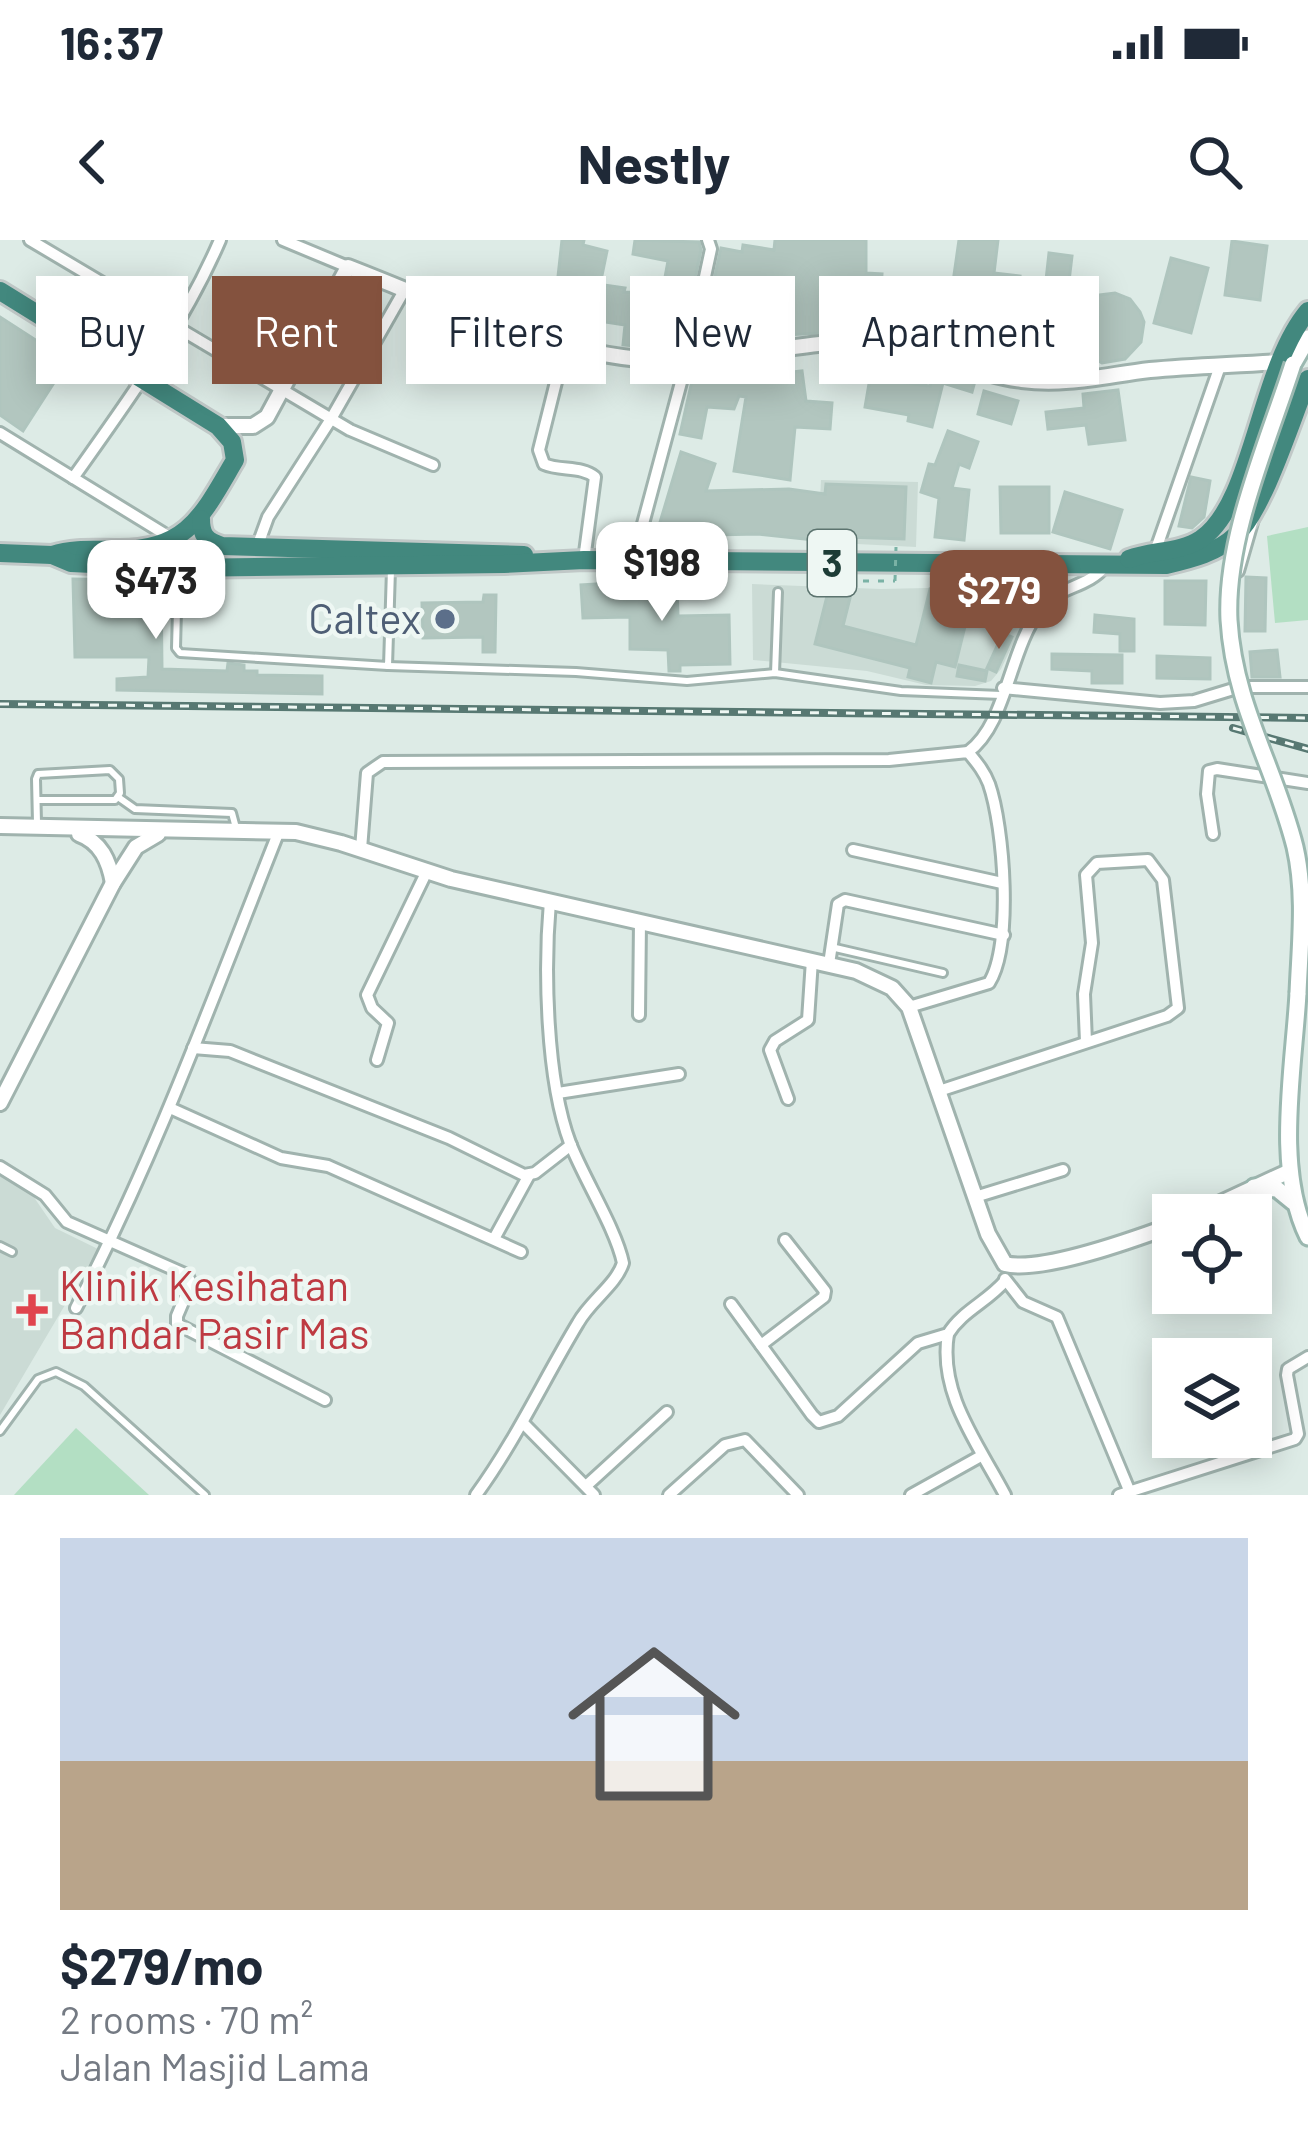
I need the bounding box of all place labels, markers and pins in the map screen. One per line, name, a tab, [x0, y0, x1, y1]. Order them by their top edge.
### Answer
pin: $198	[591, 522, 733, 624]
pin: $473	[85, 540, 227, 642]
pin: $279	[928, 550, 1070, 652]
place label: Caltex	[308, 592, 421, 642]
marker: Caltex	[432, 606, 458, 632]
place label: Klinik Kesihatan Bandar Pasir Mas	[59, 1259, 369, 1357]
marker: Klinik Kesihatan Bandar Pasir Mas	[16, 1294, 48, 1326]

